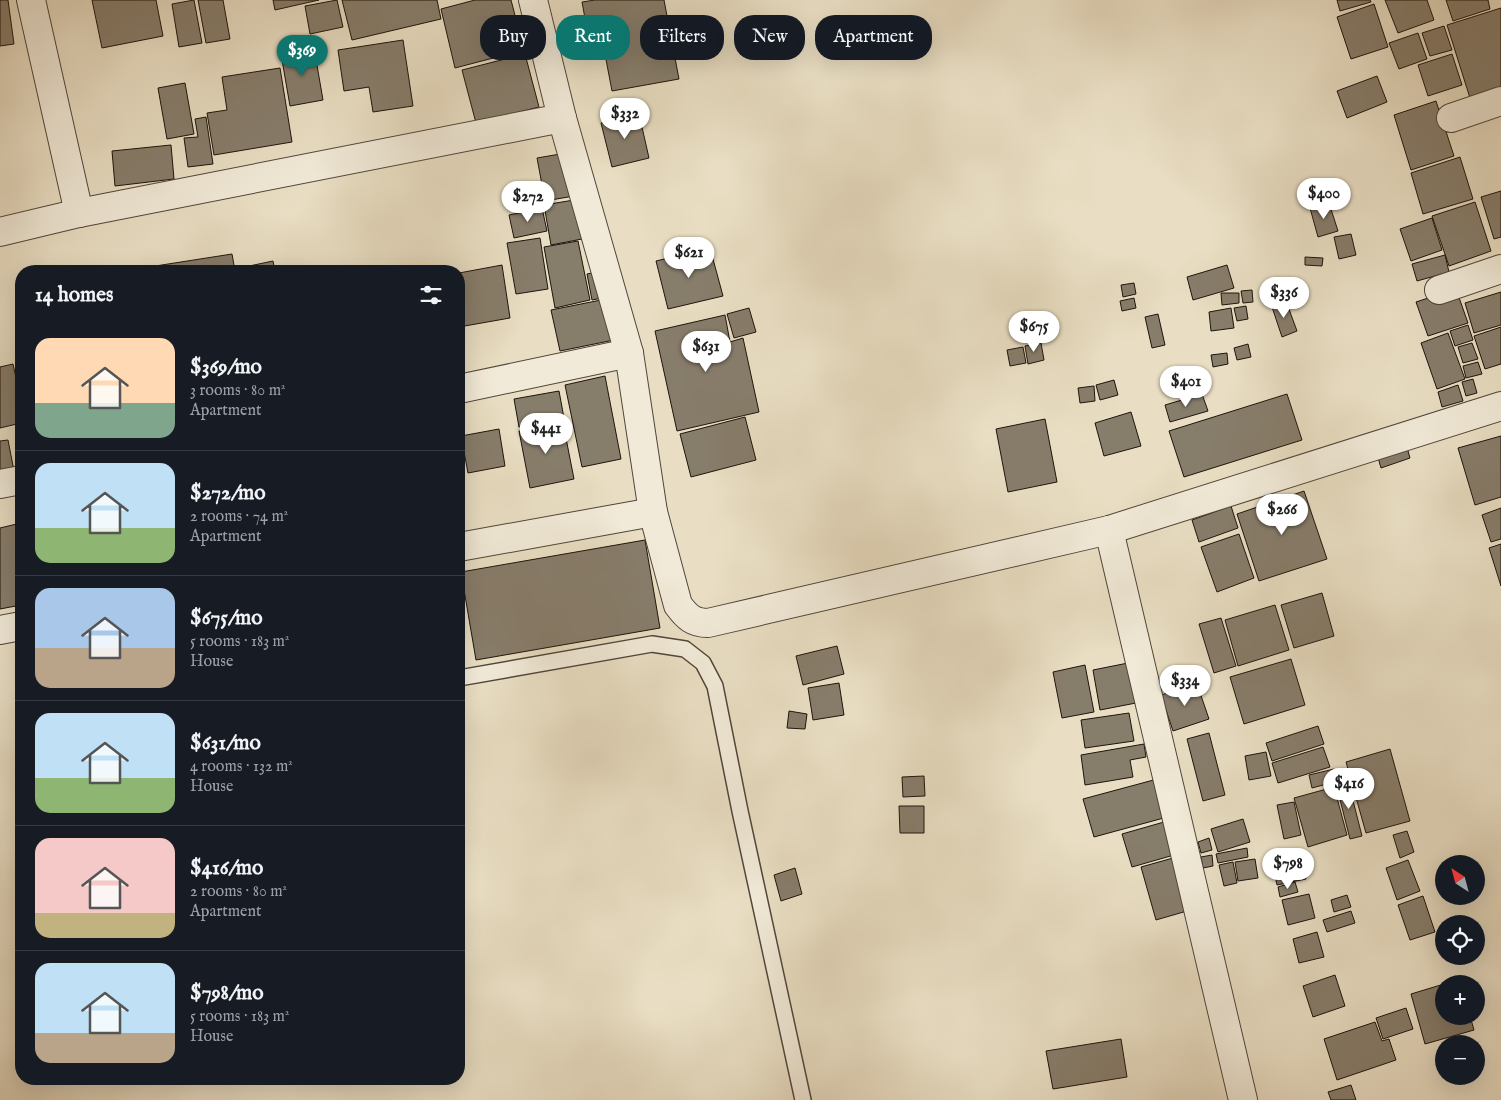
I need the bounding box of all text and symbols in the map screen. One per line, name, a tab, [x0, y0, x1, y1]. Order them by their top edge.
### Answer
chip: Buy	[480, 15, 546, 60]
chip: Rent	[556, 15, 630, 60]
chip: Filters	[640, 15, 724, 60]
chip: New	[734, 15, 805, 60]
chip: Apartment	[815, 15, 932, 60]
pin: $369	[272, 34, 332, 77]
text: $369	[288, 41, 316, 61]
pin: $332	[595, 98, 655, 140]
text: $332	[611, 104, 639, 124]
pin: $400	[1294, 178, 1354, 220]
pin: $272	[498, 180, 558, 223]
text: $400	[1308, 184, 1340, 204]
text: $272	[512, 187, 544, 207]
pin: $621	[659, 236, 719, 279]
text: $621	[674, 243, 704, 263]
pin: $336	[1254, 276, 1314, 319]
icon: filters	[417, 281, 445, 309]
text: 14 homes	[35, 282, 113, 309]
text: $336	[1270, 283, 1298, 303]
pin: $675	[1004, 310, 1064, 353]
text: $675	[1020, 317, 1048, 337]
pin: $631	[676, 330, 736, 373]
text: $631	[692, 337, 720, 357]
text: $369/mo	[190, 354, 262, 381]
icon: home	[75, 358, 135, 418]
pin: $401	[1156, 366, 1216, 408]
text: $401	[1171, 372, 1201, 392]
text: 3 rooms · 80 m²	[190, 381, 286, 401]
text: Apartment	[190, 401, 261, 421]
pin: $441	[516, 412, 576, 455]
text: $441	[531, 419, 561, 439]
text: $272/mo	[190, 480, 266, 507]
icon: home	[75, 483, 135, 543]
pin: $266	[1252, 494, 1312, 536]
text: $266	[1267, 500, 1297, 520]
text: 2 rooms · 74 m²	[190, 507, 288, 527]
text: Apartment	[190, 527, 261, 547]
text: $675/mo	[190, 605, 263, 632]
icon: home	[75, 608, 135, 668]
text: 5 rooms · 183 m²	[190, 632, 289, 652]
text: House	[190, 652, 233, 672]
pin: $334	[1155, 664, 1215, 707]
text: $334	[1171, 671, 1199, 691]
text: $631/mo	[190, 730, 261, 757]
icon: home	[75, 733, 135, 793]
text: 4 rooms · 132 m²	[190, 757, 293, 777]
pin: $416	[1319, 768, 1379, 810]
text: $416	[1334, 774, 1364, 794]
text: House	[190, 777, 233, 797]
pin: $798	[1258, 848, 1318, 890]
text: $798	[1273, 854, 1303, 874]
text: $416/mo	[190, 855, 263, 882]
north arrow	[1435, 855, 1485, 905]
map controls	[1435, 855, 1485, 1085]
icon: home	[75, 858, 135, 918]
text: 2 rooms · 80 m²	[190, 882, 287, 902]
text: Apartment	[190, 902, 261, 922]
button: locate	[1435, 915, 1485, 965]
button: +	[1435, 975, 1485, 1025]
text: $798/mo	[190, 980, 263, 1007]
icon: home	[75, 983, 135, 1043]
text: 5 rooms · 183 m²	[190, 1007, 289, 1027]
text: House	[190, 1027, 233, 1047]
button: −	[1435, 1035, 1485, 1085]

